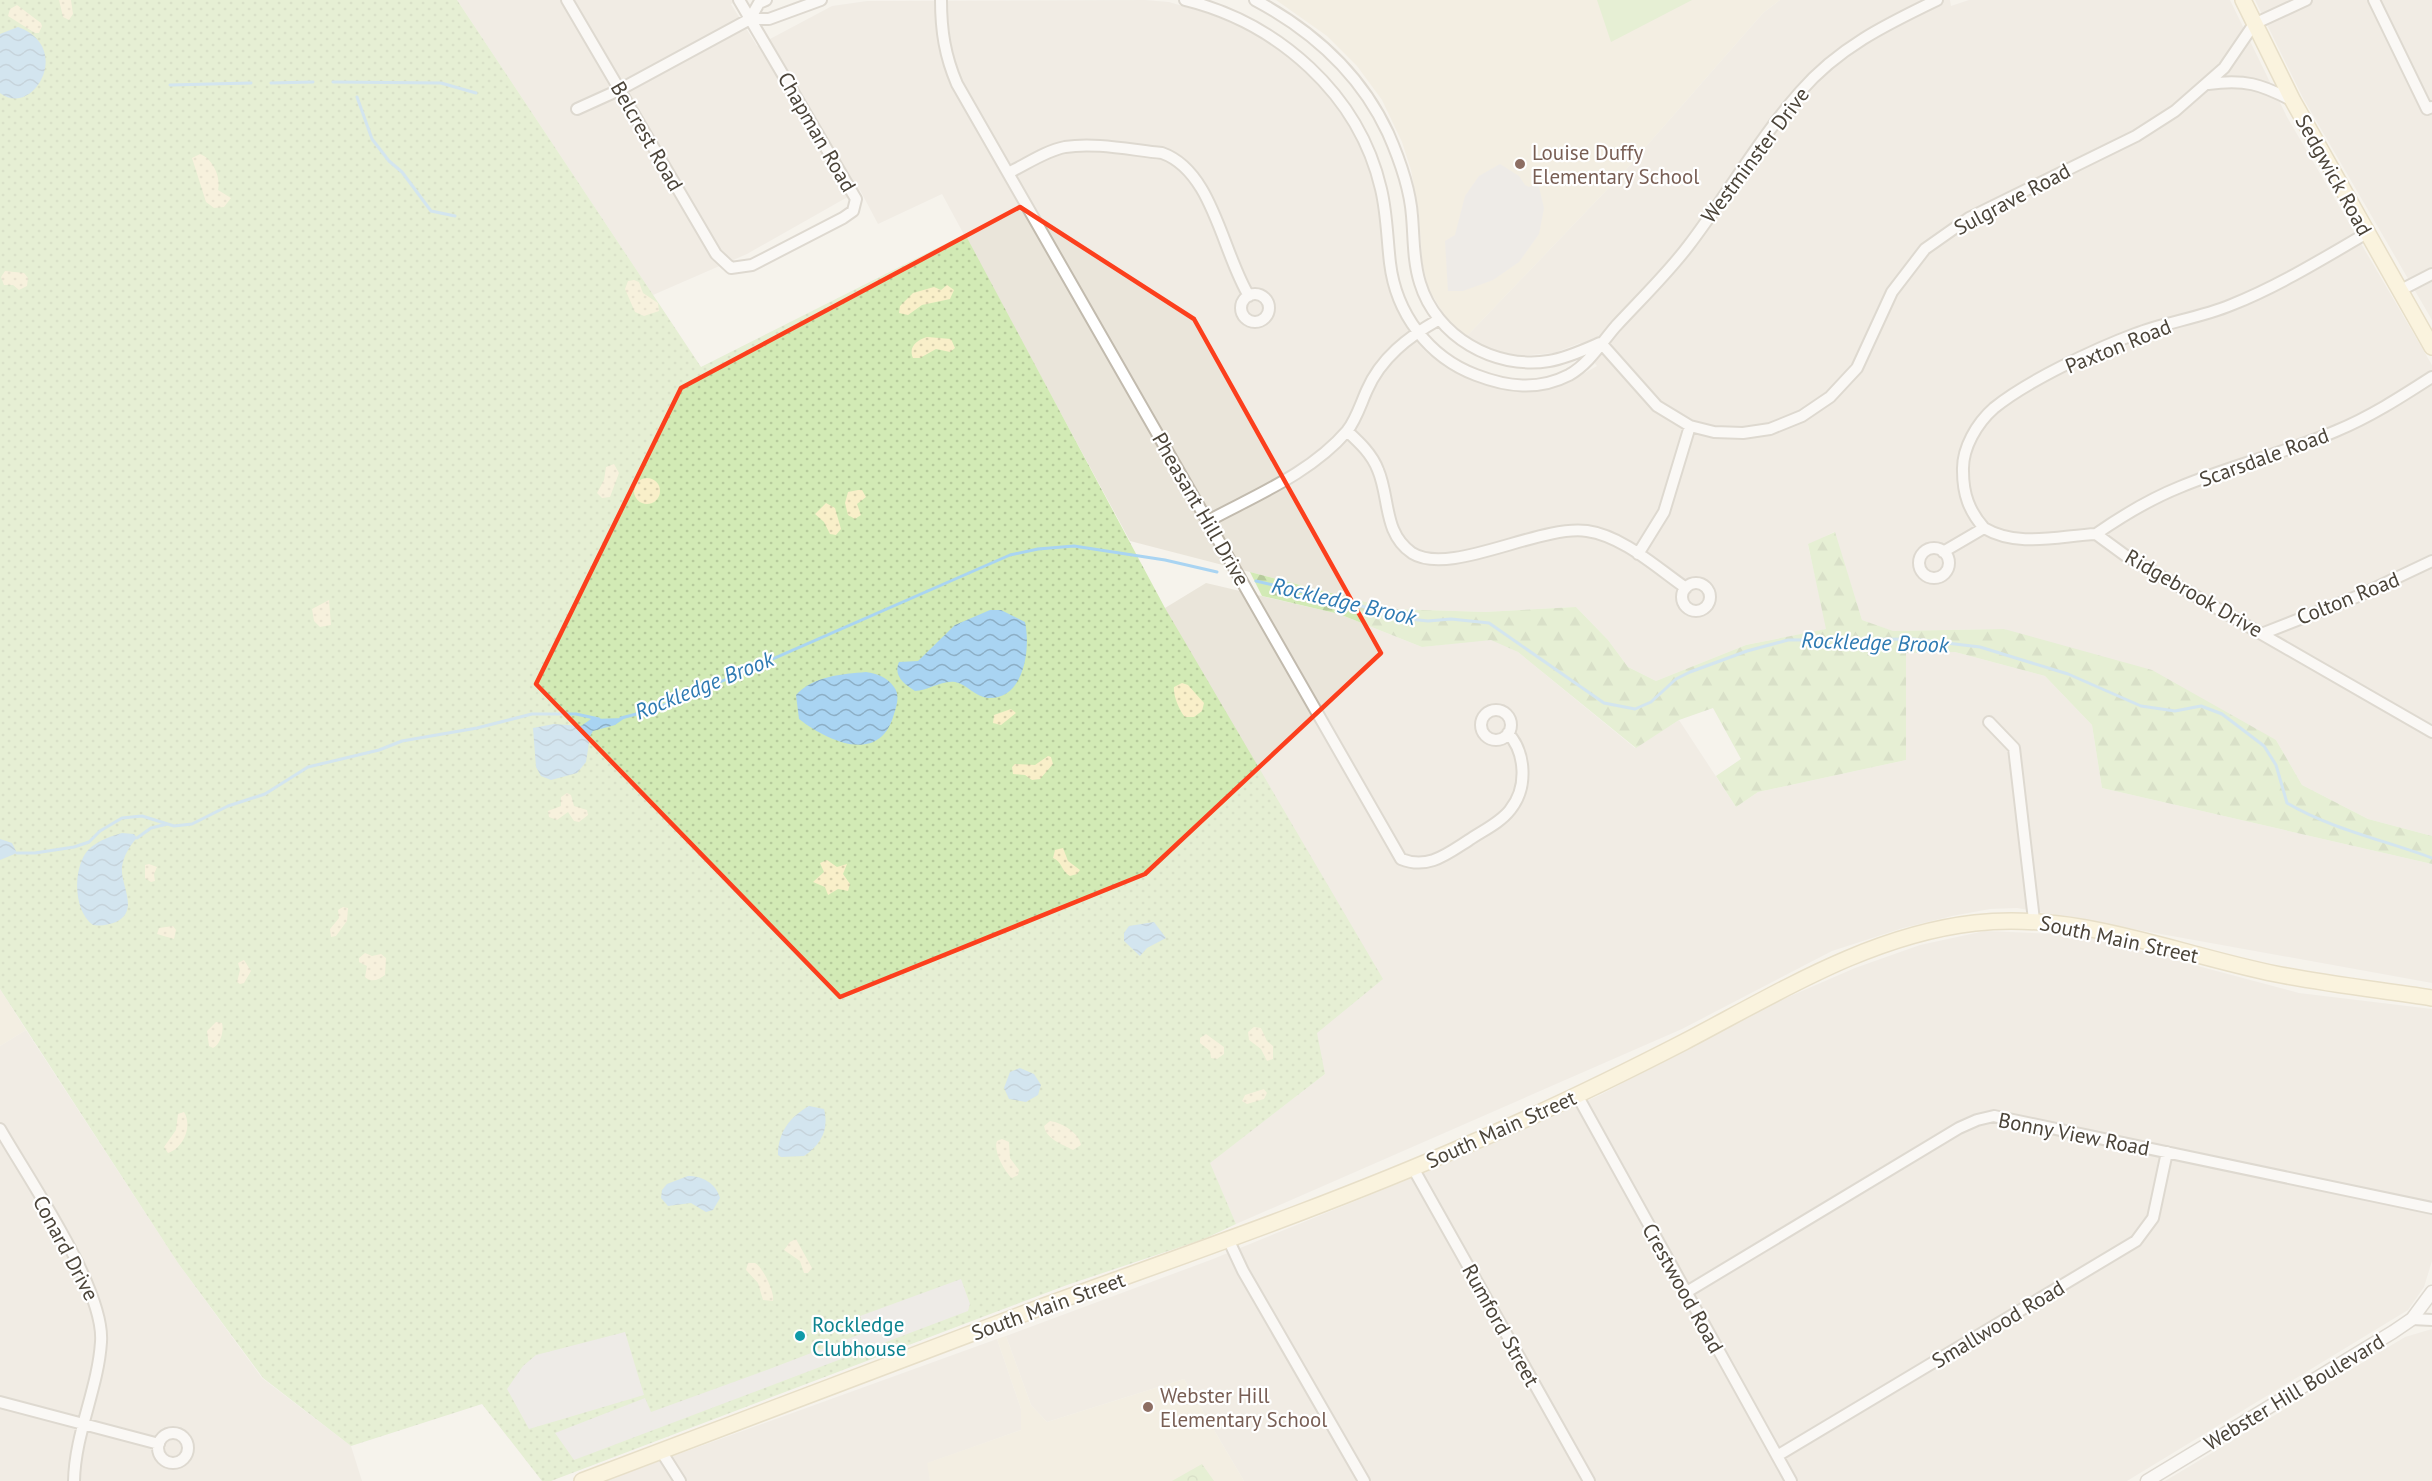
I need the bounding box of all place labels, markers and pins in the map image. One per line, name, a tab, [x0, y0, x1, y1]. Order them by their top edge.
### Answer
place label: Louise Duffy Elementary School	[1532, 139, 1699, 190]
marker: Louise Duffy Elementary School	[1513, 157, 1527, 171]
place label: Rockledge Clubhouse	[812, 1311, 906, 1362]
marker: Rockledge Clubhouse	[793, 1329, 807, 1343]
place label: Webster Hill Elementary School	[1160, 1382, 1327, 1433]
marker: Webster Hill Elementary School	[1141, 1400, 1155, 1414]

